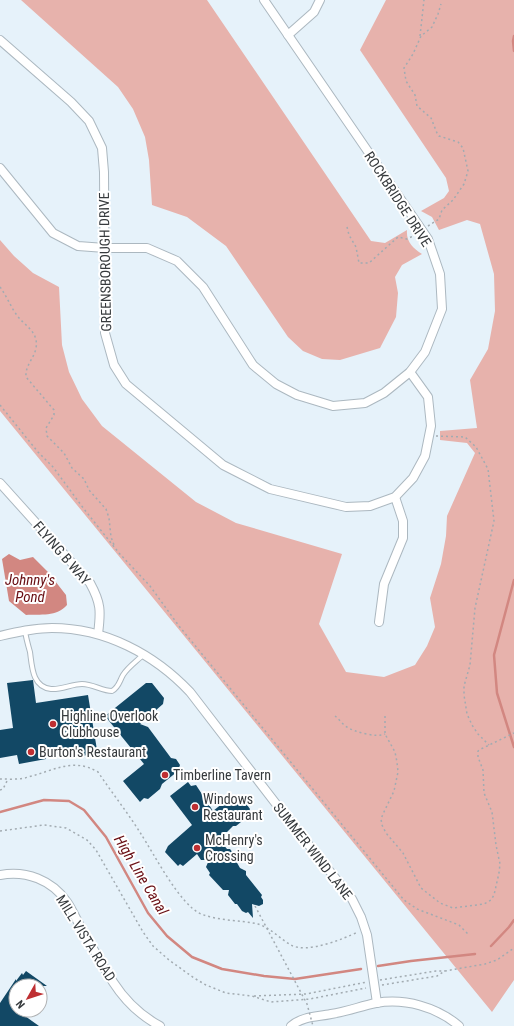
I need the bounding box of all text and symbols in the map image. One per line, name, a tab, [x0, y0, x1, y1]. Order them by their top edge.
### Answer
street label: ROCKBRIDGE DRIVE	[361, 148, 435, 250]
street label: GREENSBOROUGH DRIVE	[96, 192, 114, 332]
street label: FLYING B WAY	[30, 518, 94, 588]
water label: Johnny's Pond	[5, 571, 55, 606]
place label: Highline Overlook Clubhouse	[61, 708, 159, 740]
marker: Highline Overlook Clubhouse	[48, 719, 58, 729]
place label: Burton's Restaurant	[39, 744, 146, 760]
marker: Burton's Restaurant	[26, 747, 36, 757]
place label: Timberline Tavern	[173, 767, 271, 783]
marker: Timberline Tavern	[160, 770, 170, 780]
place label: Windows Restaurant	[203, 791, 263, 823]
street label: SUMMER WIND LANE	[270, 799, 356, 903]
marker: Windows Restaurant	[190, 802, 200, 812]
water label: High Line Canal	[110, 832, 172, 919]
place label: McHenry's Crossing	[205, 832, 263, 864]
marker: McHenry's Crossing	[192, 843, 202, 853]
street label: MILL VISTA ROAD	[53, 892, 119, 984]
north arrow	[8, 978, 48, 1018]
text: N	[13, 997, 28, 1011]

